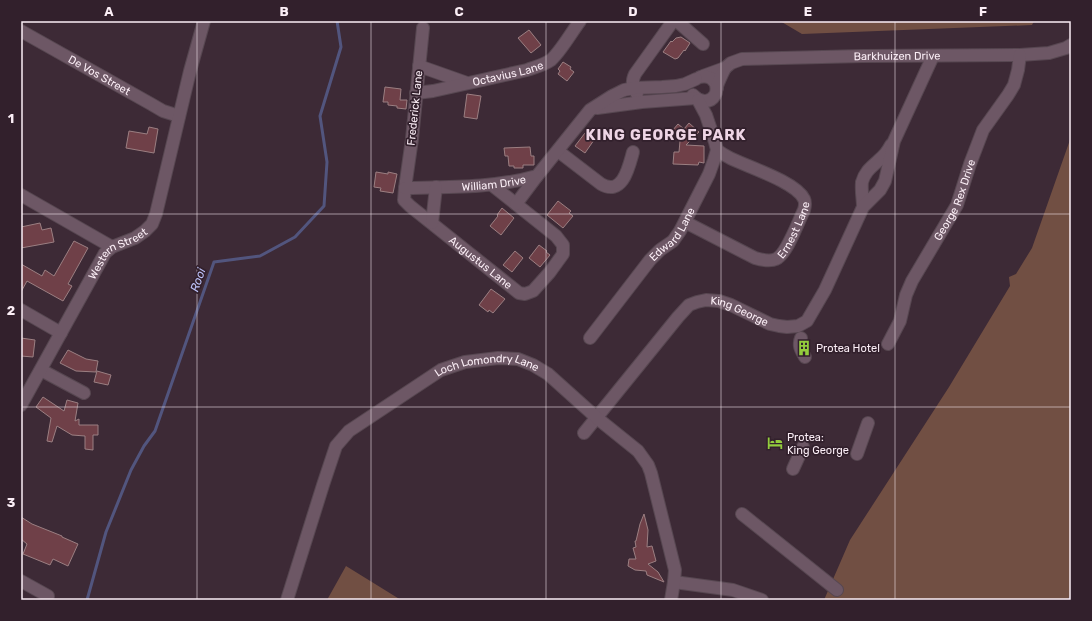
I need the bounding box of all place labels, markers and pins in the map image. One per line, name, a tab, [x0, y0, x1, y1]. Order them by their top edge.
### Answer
building icon: Protea Hotel	[795, 339, 813, 357]
place label: Protea Hotel	[816, 342, 880, 355]
place label: Protea: King George	[787, 431, 849, 457]
hotel icon: Protea: King George	[766, 434, 784, 452]

